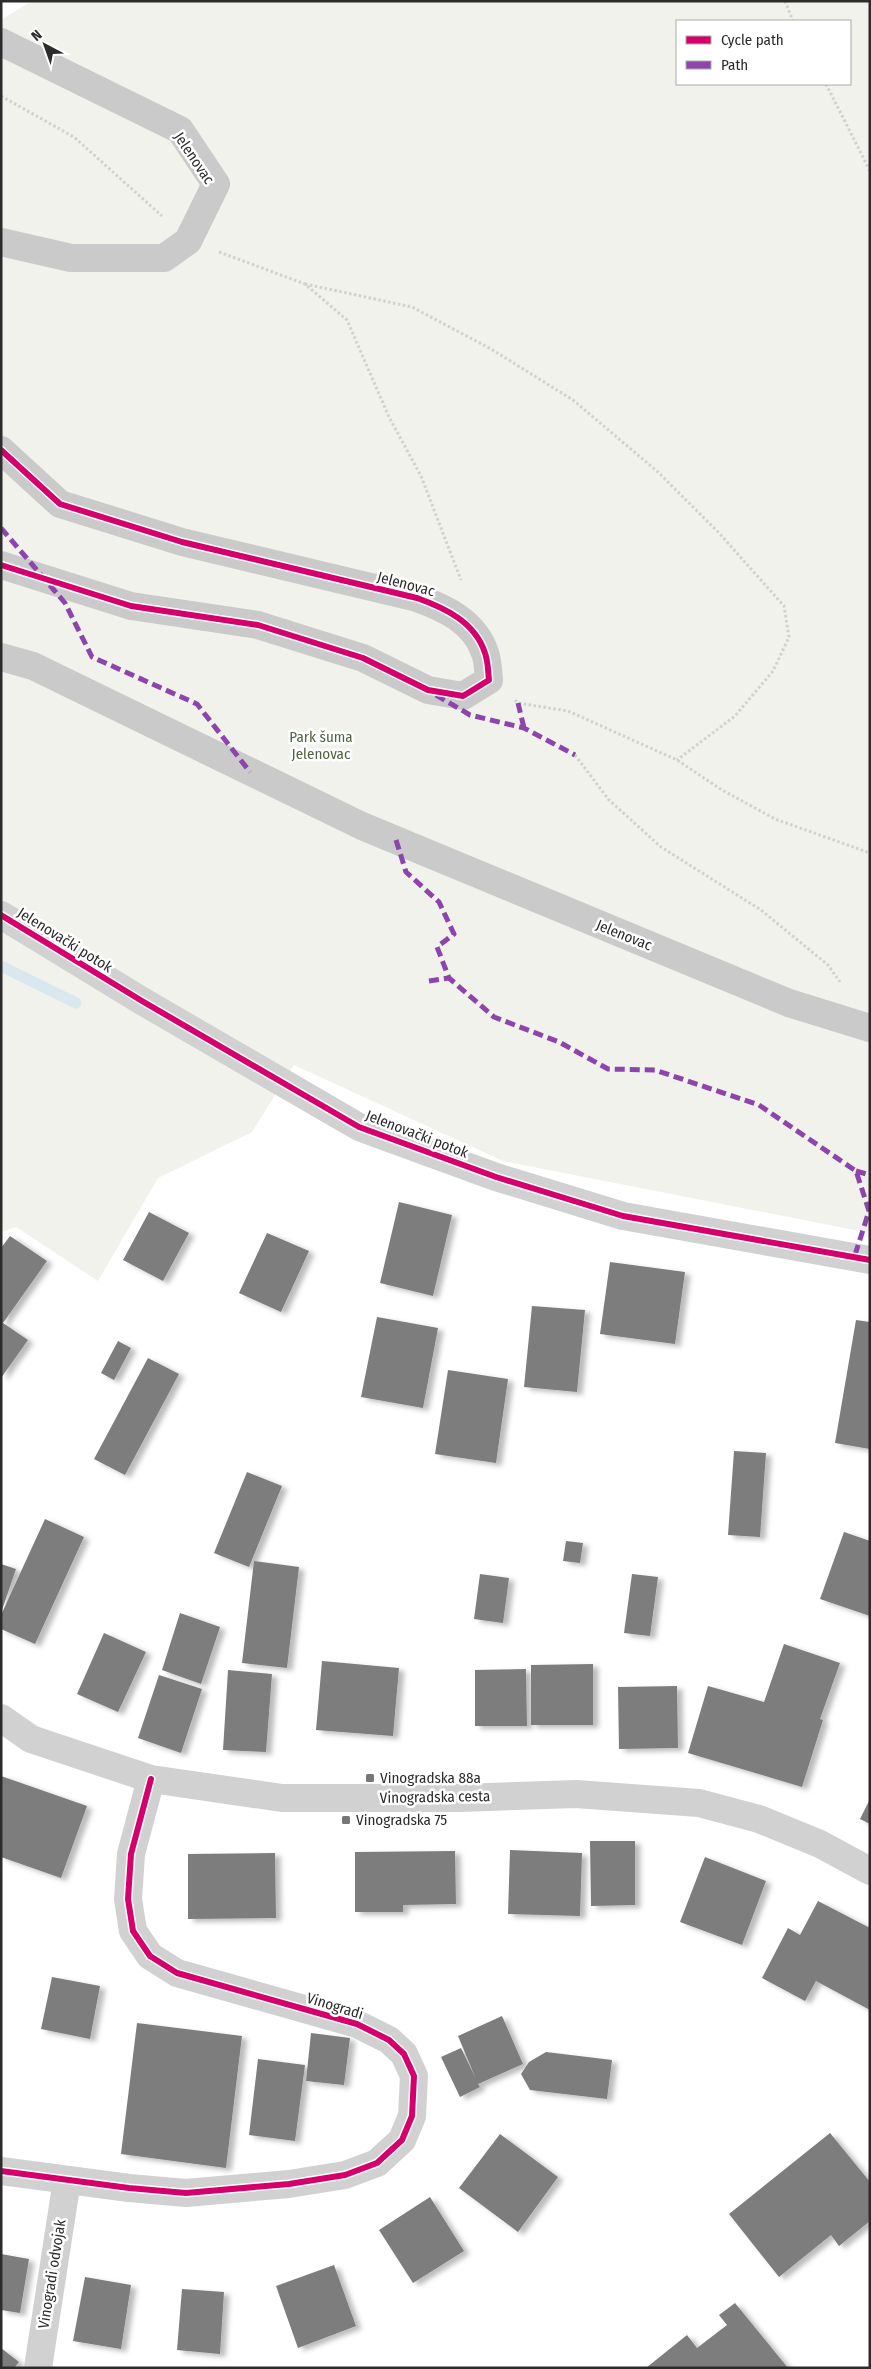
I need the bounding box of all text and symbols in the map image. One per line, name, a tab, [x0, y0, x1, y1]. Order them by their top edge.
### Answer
north arrow	[20, 20, 70, 70]
legend	[676, 20, 851, 85]
text: N	[28, 26, 46, 45]
text: Cycle path	[721, 31, 784, 49]
text: Path	[721, 56, 748, 74]
street label: Jelenovac	[170, 129, 218, 188]
street label: Jelenovac	[375, 568, 437, 600]
park label: Park šuma Jelenovac	[289, 728, 353, 763]
street label: Jelenovački potok	[14, 904, 116, 976]
street label: Jelenovac	[593, 916, 655, 955]
street label: Jelenovački potok	[363, 1106, 471, 1162]
place label: Vinogradska 88a	[380, 1769, 481, 1787]
marker: Vinogradska 88a	[364, 1772, 376, 1784]
street label: Vinogradska cesta	[380, 1787, 490, 1807]
place label: Vinogradska 75	[356, 1811, 447, 1829]
marker: Vinogradska 75	[340, 1814, 352, 1826]
street label: Vinogradi	[305, 1989, 365, 2023]
street label: Vinogradi odvojak	[34, 2218, 70, 2330]

